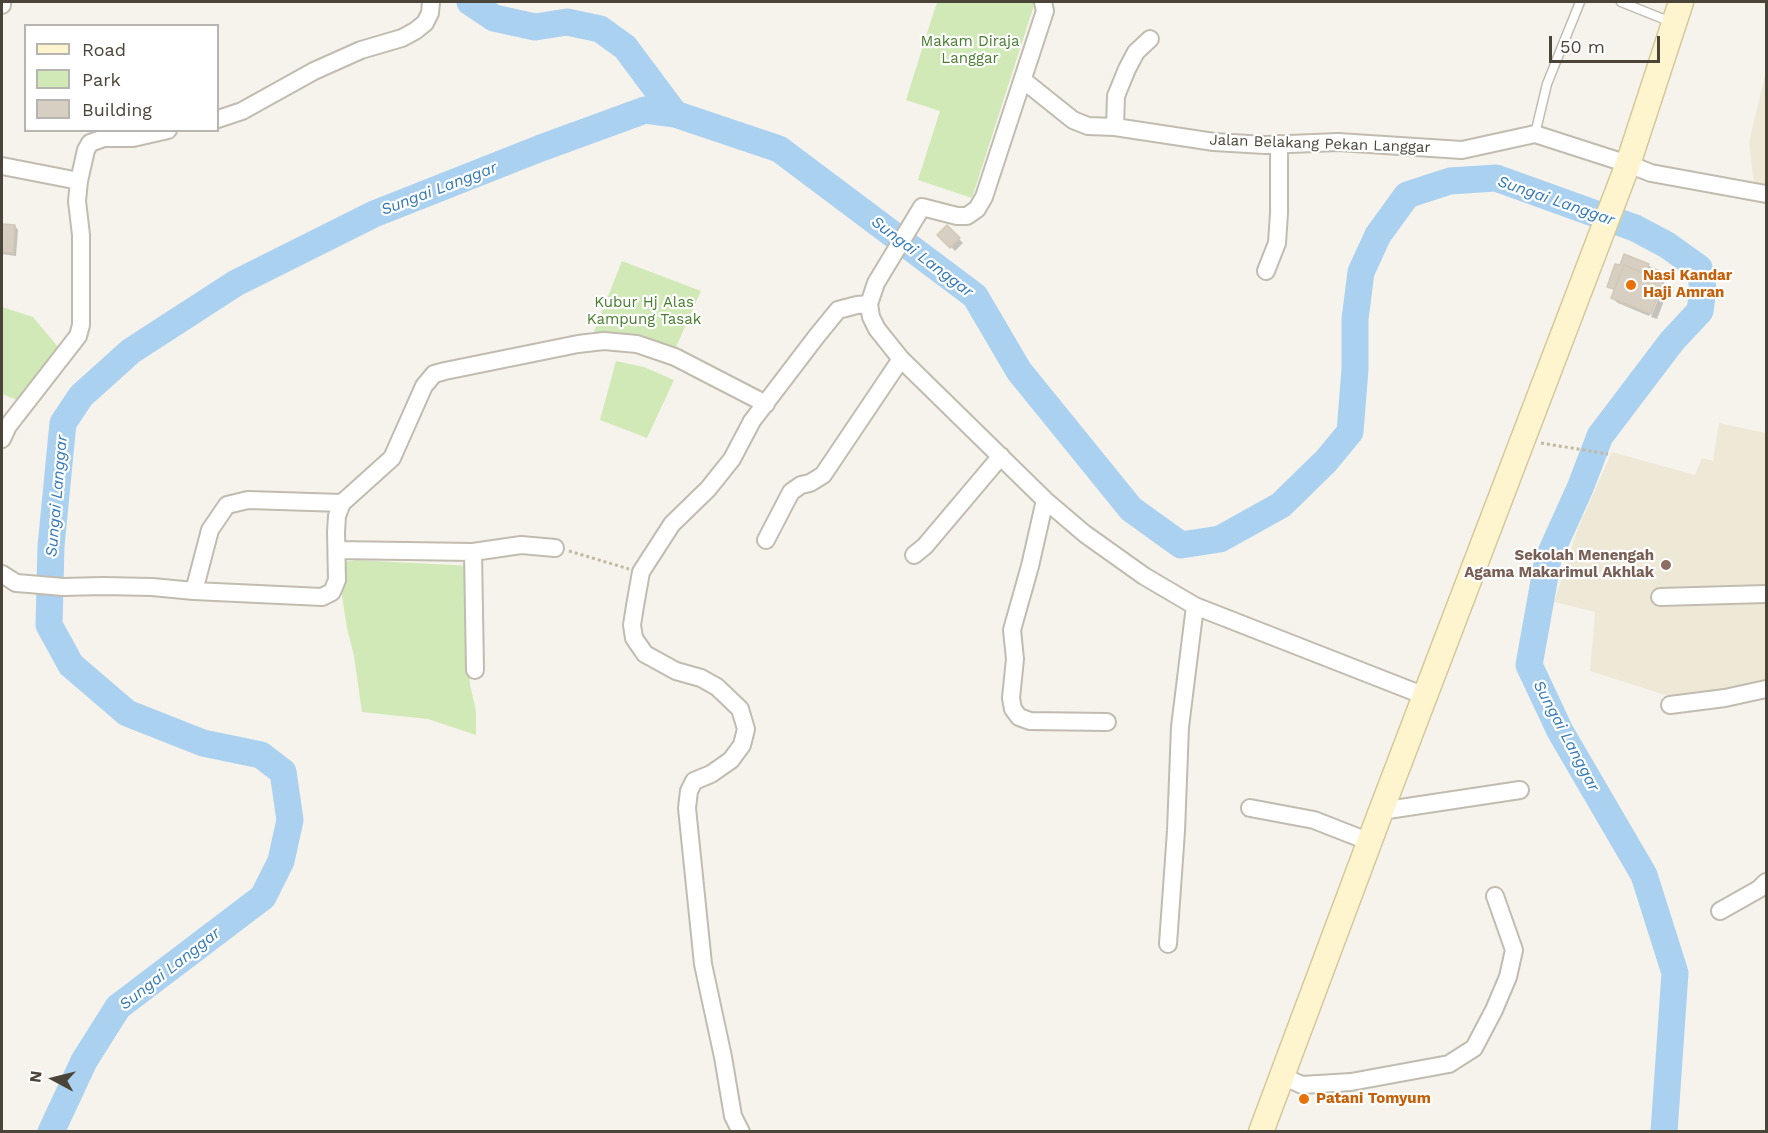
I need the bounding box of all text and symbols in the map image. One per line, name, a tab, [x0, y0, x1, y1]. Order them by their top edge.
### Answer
legend	[24, 24, 219, 132]
scale bar	[1552, 24, 1663, 62]
park label: Makam Diraja Langgar	[920, 33, 1020, 68]
text: 50 m	[1560, 36, 1605, 57]
text: Road	[82, 39, 126, 60]
text: Park	[82, 69, 121, 90]
text: Building	[82, 99, 152, 120]
street label: Jalan Belakang Pekan Langgar	[1209, 131, 1431, 157]
water label: Sungai Langgar	[378, 158, 500, 220]
water label: Sungai Langgar	[1495, 172, 1617, 230]
water label: Sungai Langgar	[867, 212, 977, 302]
place label: Nasi Kandar Haji Amran	[1643, 267, 1732, 302]
marker: Nasi Kandar Haji Amran	[1624, 278, 1638, 292]
park label: Kubur Hj Alas Kampung Tasak	[587, 294, 701, 329]
water label: Sungai Langgar	[42, 434, 72, 558]
place label: Sekolah Menengah Agama Makarimul Akhlak	[1464, 547, 1654, 582]
marker: Sekolah Menengah Agama Makarimul Akhlak	[1659, 558, 1673, 572]
water label: Sungai Langgar	[1529, 677, 1603, 795]
water label: Sungai Langgar	[116, 924, 224, 1014]
north arrow	[24, 1049, 84, 1109]
text: N	[25, 1070, 46, 1084]
place label: Patani Tomyum	[1316, 1090, 1431, 1108]
marker: Patani Tomyum	[1297, 1092, 1311, 1106]

